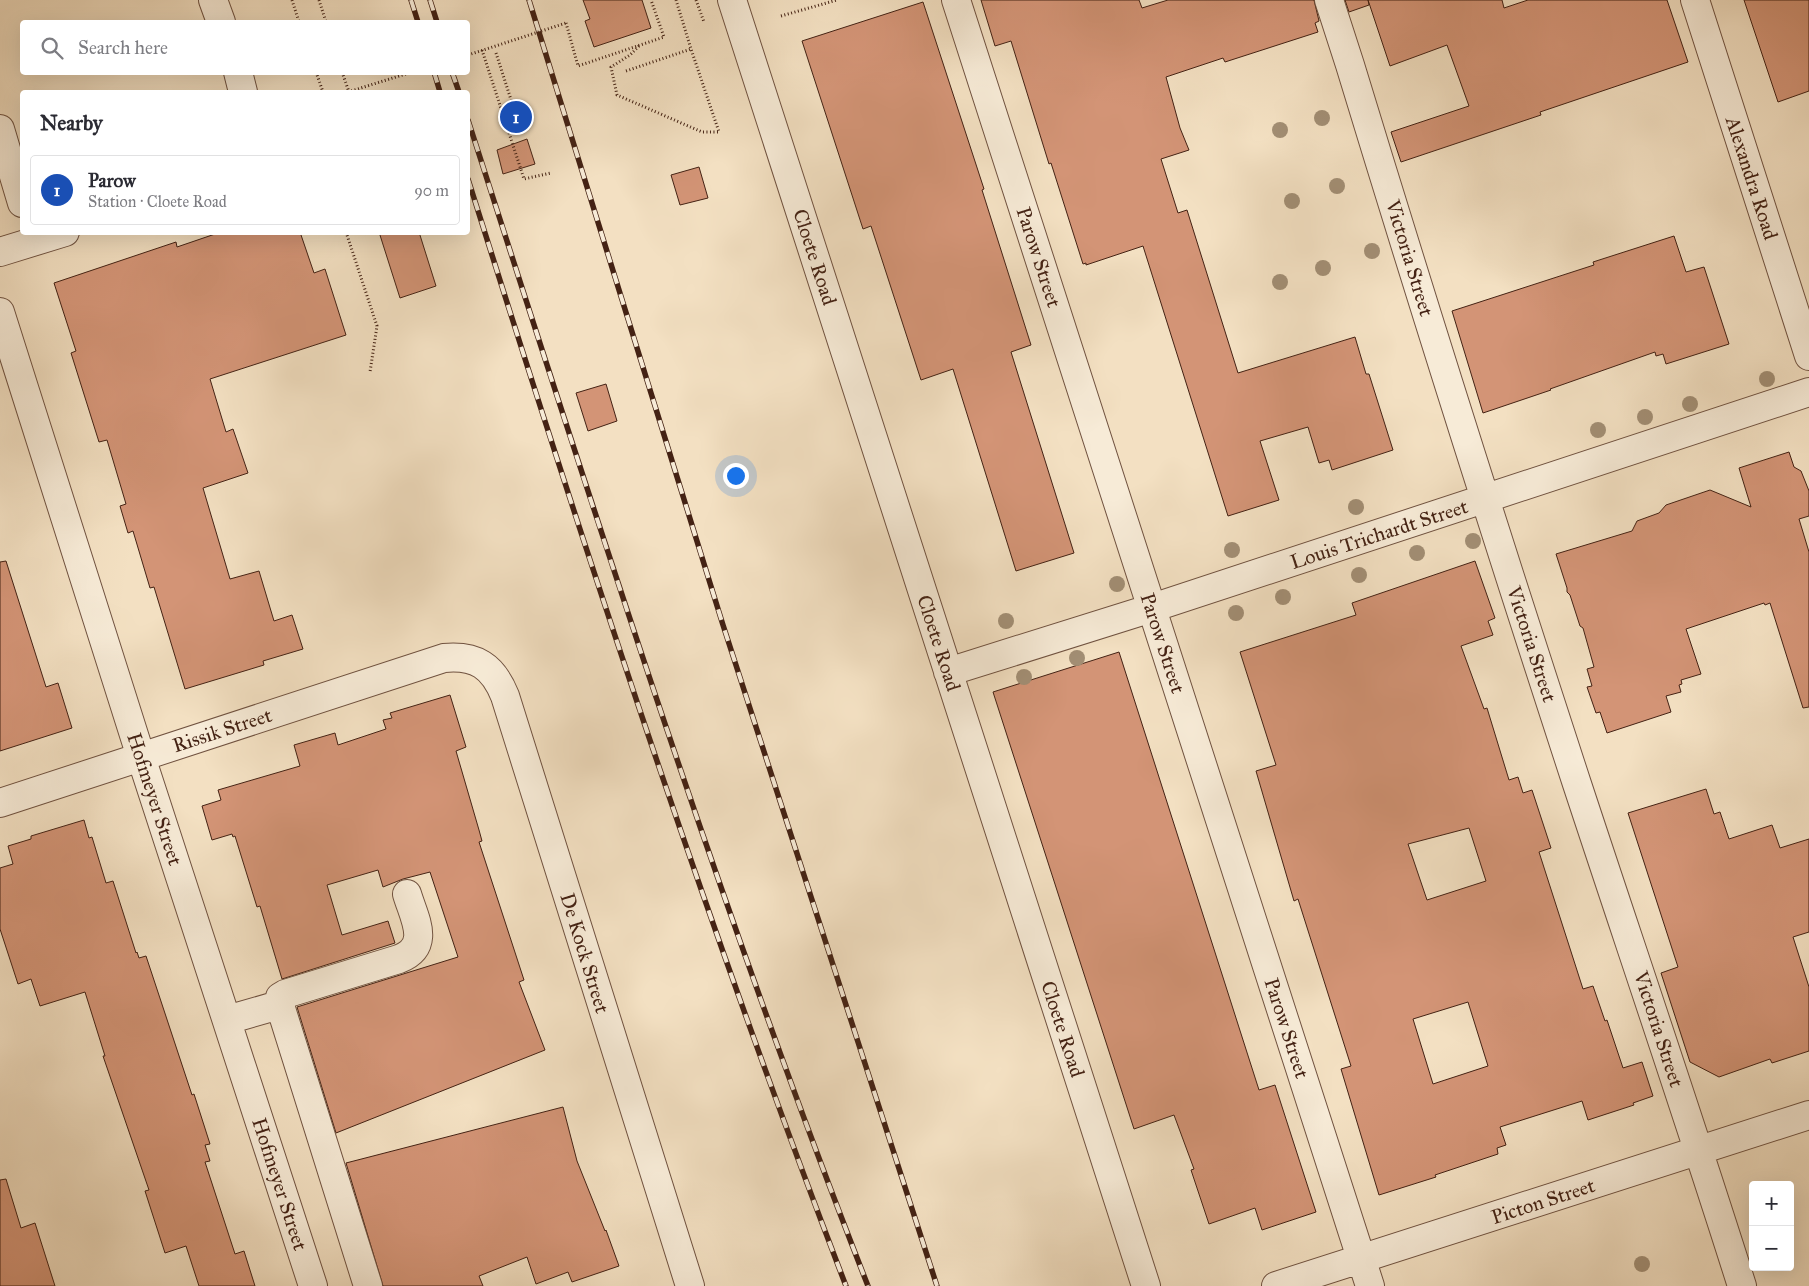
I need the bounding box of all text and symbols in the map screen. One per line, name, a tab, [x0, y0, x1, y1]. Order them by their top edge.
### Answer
search box	[20, 20, 470, 75]
icon: search	[38, 34, 66, 62]
text: Search here	[78, 36, 168, 59]
pin: 1	[500, 98, 532, 136]
text: Nearby	[40, 110, 103, 136]
street label: Alexandra Road	[1720, 112, 1783, 243]
text: Parow	[88, 169, 136, 192]
text: 1	[54, 181, 60, 200]
text: 90 m	[414, 181, 449, 200]
text: Station · Cloete Road	[88, 192, 227, 211]
street label: Victoria Street	[1381, 196, 1439, 319]
street label: Parow Street	[1011, 204, 1067, 310]
street label: Cloete Road	[788, 206, 842, 308]
your location	[723, 463, 749, 489]
street label: Louis Trichardt Street	[1287, 494, 1471, 574]
street label: Victoria Street	[1502, 582, 1562, 705]
street label: Parow Street	[1135, 590, 1191, 696]
street label: Cloete Road	[912, 592, 966, 694]
street label: Rissik Street	[169, 703, 275, 757]
street label: Hofmeyer Street	[122, 730, 188, 868]
street label: De Kock Street	[555, 890, 615, 1016]
street label: Victoria Street	[1629, 967, 1689, 1090]
street label: Parow Street	[1259, 975, 1315, 1081]
street label: Cloete Road	[1036, 978, 1090, 1080]
street label: Hofmeyer Street	[247, 1115, 313, 1253]
street label: Picton Street	[1488, 1173, 1598, 1229]
map controls	[1749, 1181, 1794, 1271]
button: +	[1749, 1181, 1794, 1226]
button: −	[1749, 1226, 1794, 1271]

